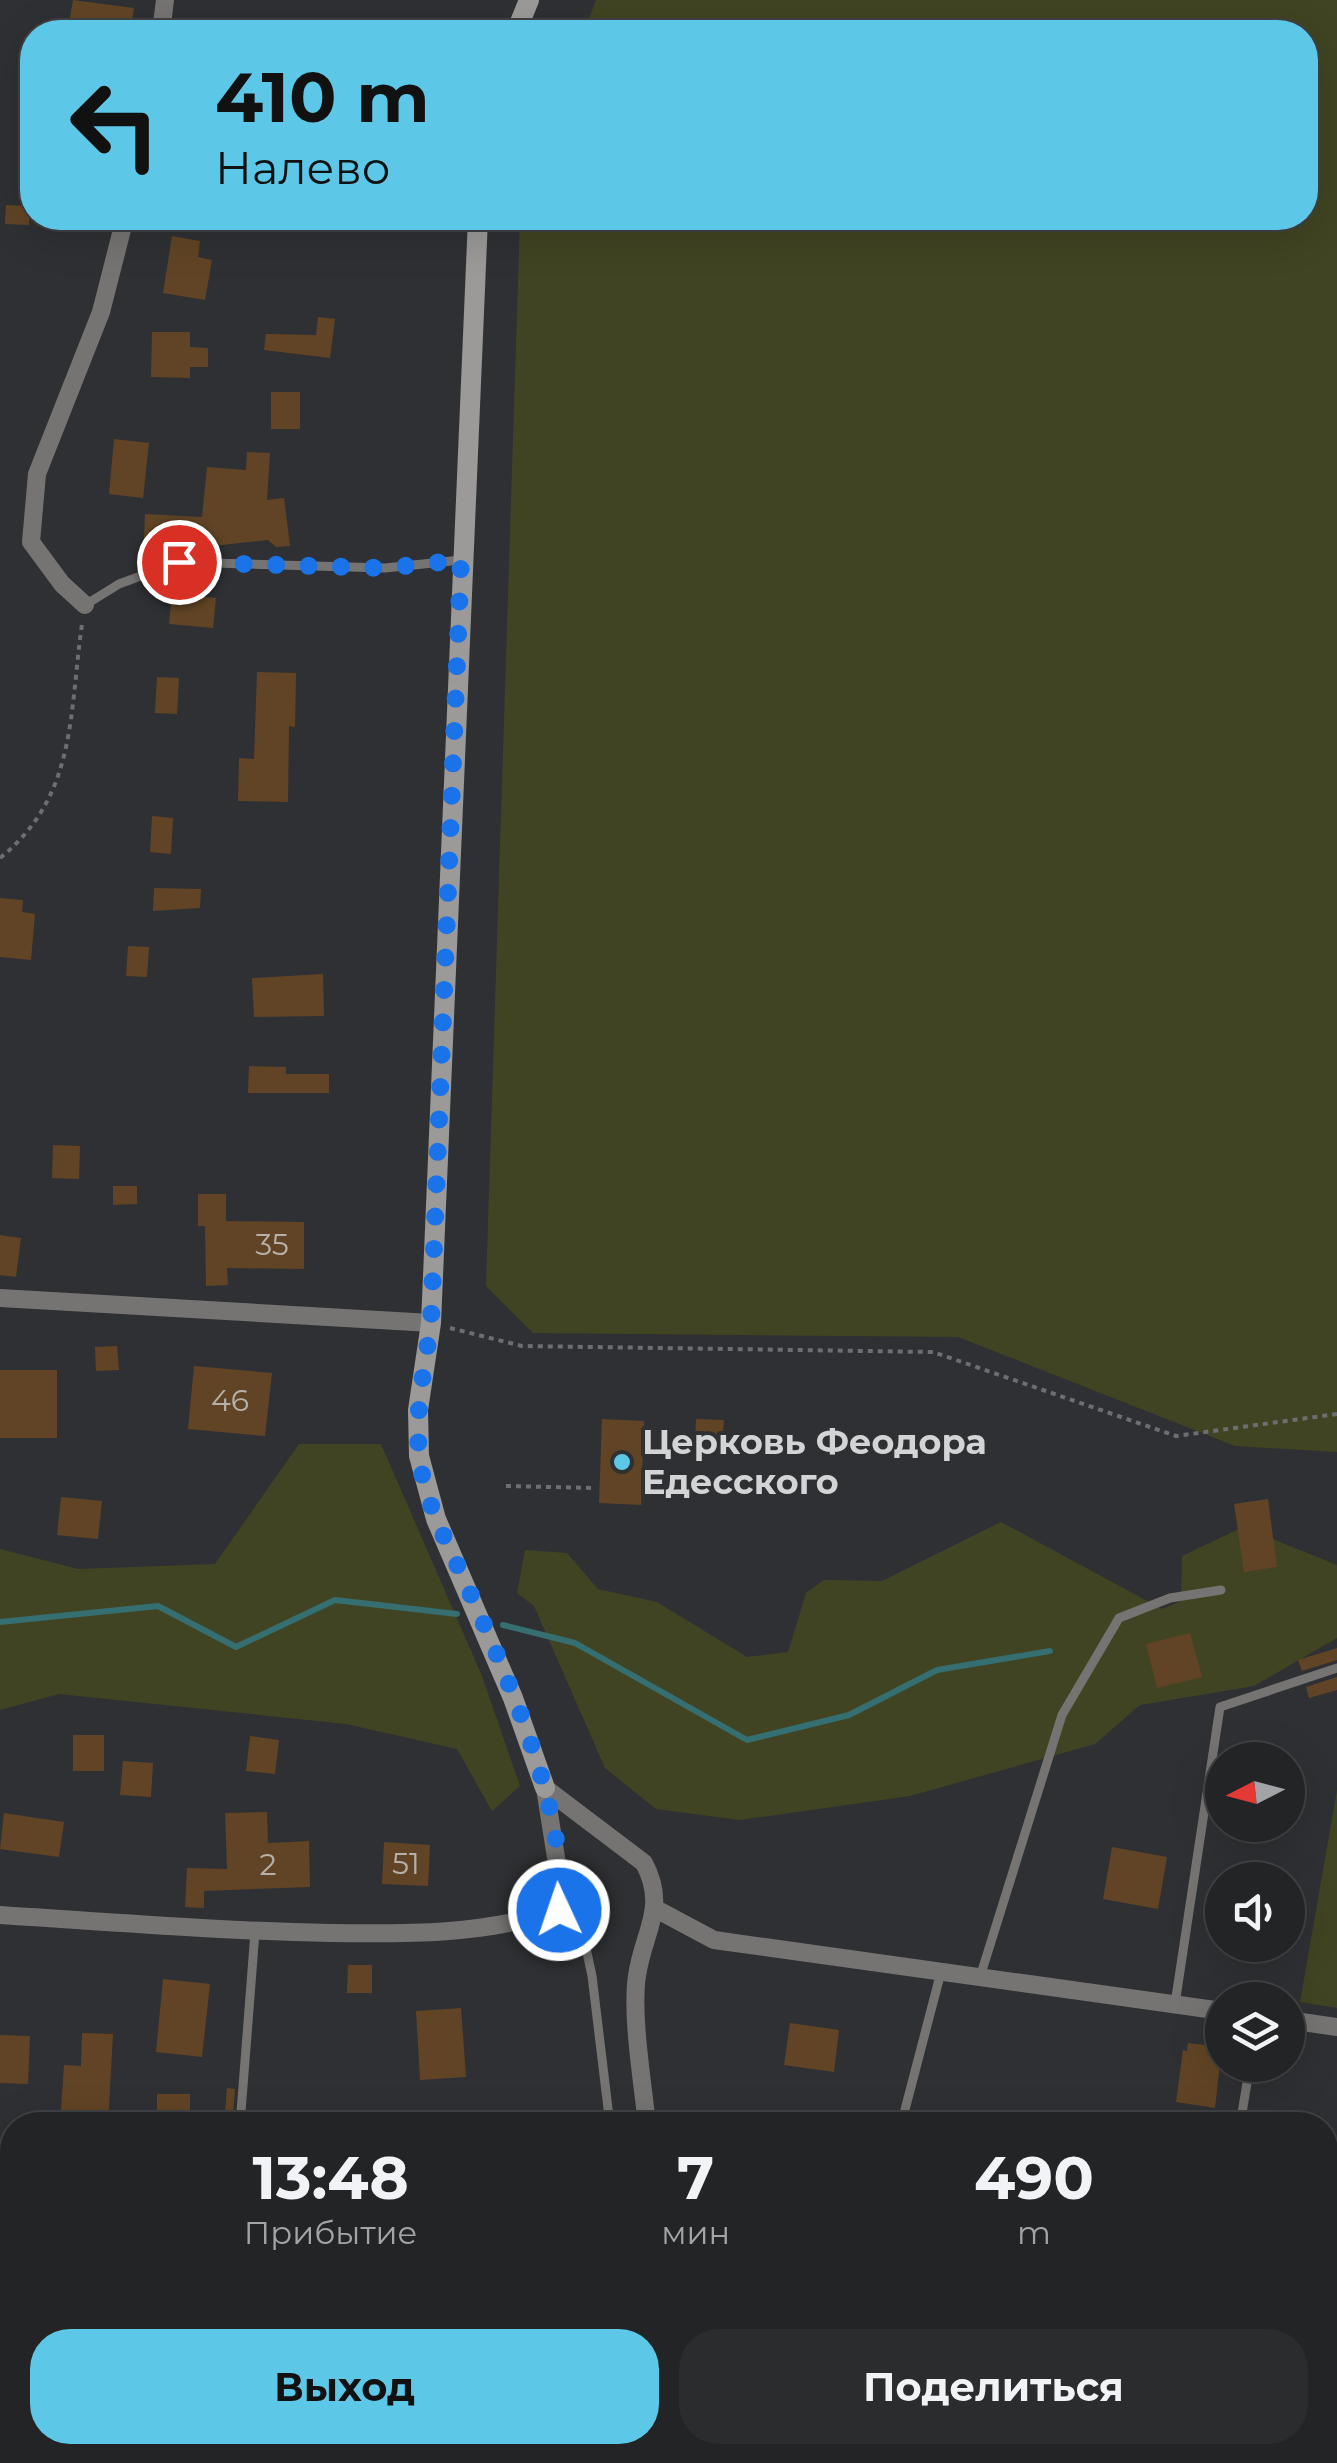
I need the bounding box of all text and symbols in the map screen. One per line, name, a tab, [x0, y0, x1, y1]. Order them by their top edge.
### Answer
text: 410 m	[215, 54, 430, 140]
icon: left	[50, 60, 180, 190]
text: Налево	[215, 140, 390, 195]
pin	[137, 520, 222, 605]
icon: arrive	[152, 535, 207, 590]
house number: 35	[255, 1226, 289, 1263]
house number: 46	[211, 1382, 249, 1419]
place label: Церковь Феодора Едесского	[642, 1420, 987, 1503]
marker: Церковь Феодора Едесского	[611, 1451, 633, 1473]
north arrow	[1205, 1742, 1305, 1842]
map controls	[1205, 1742, 1305, 2082]
house number: 51	[392, 1845, 420, 1882]
house number: 2	[259, 1846, 277, 1883]
position arrow	[507, 1858, 611, 1962]
button: sound	[1205, 1862, 1305, 1962]
button: layers	[1205, 1982, 1305, 2082]
text: 13:48	[252, 2141, 409, 2214]
text: 7	[677, 2141, 714, 2214]
text: 490	[974, 2141, 1094, 2214]
text: Прибытие	[244, 2213, 417, 2252]
text: мин	[661, 2213, 730, 2252]
text: m	[1017, 2213, 1051, 2252]
button: Выход	[30, 2329, 659, 2444]
button: Поделиться	[679, 2329, 1308, 2444]

